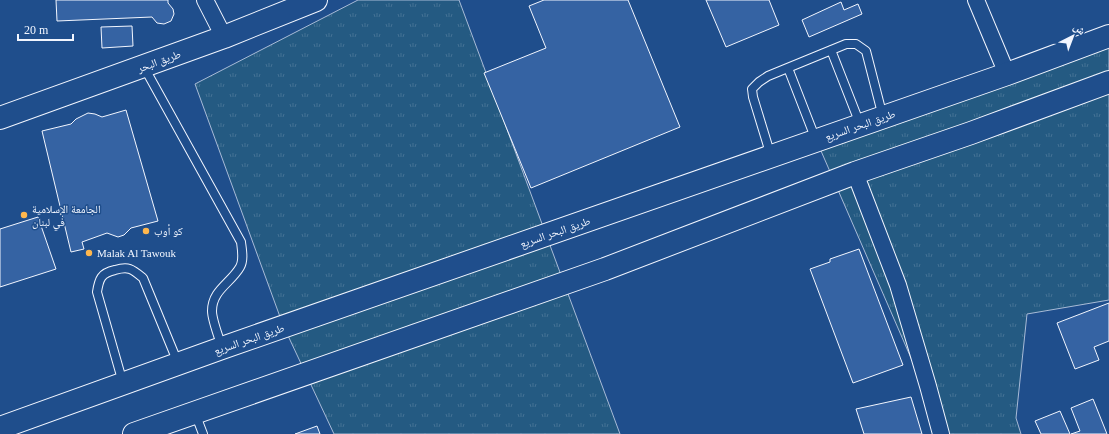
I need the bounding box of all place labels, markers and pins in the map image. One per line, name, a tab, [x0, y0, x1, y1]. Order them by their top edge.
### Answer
place label: الجامعة الإسلامية في لبنان	[32, 203, 101, 231]
marker: الجامعة الإسلامية في لبنان	[19, 210, 29, 220]
place label: كو أوب	[154, 224, 183, 237]
marker: كو أوب	[141, 226, 151, 236]
place label: Malak Al Tawouk	[97, 247, 177, 259]
marker: Malak Al Tawouk	[84, 248, 94, 258]

